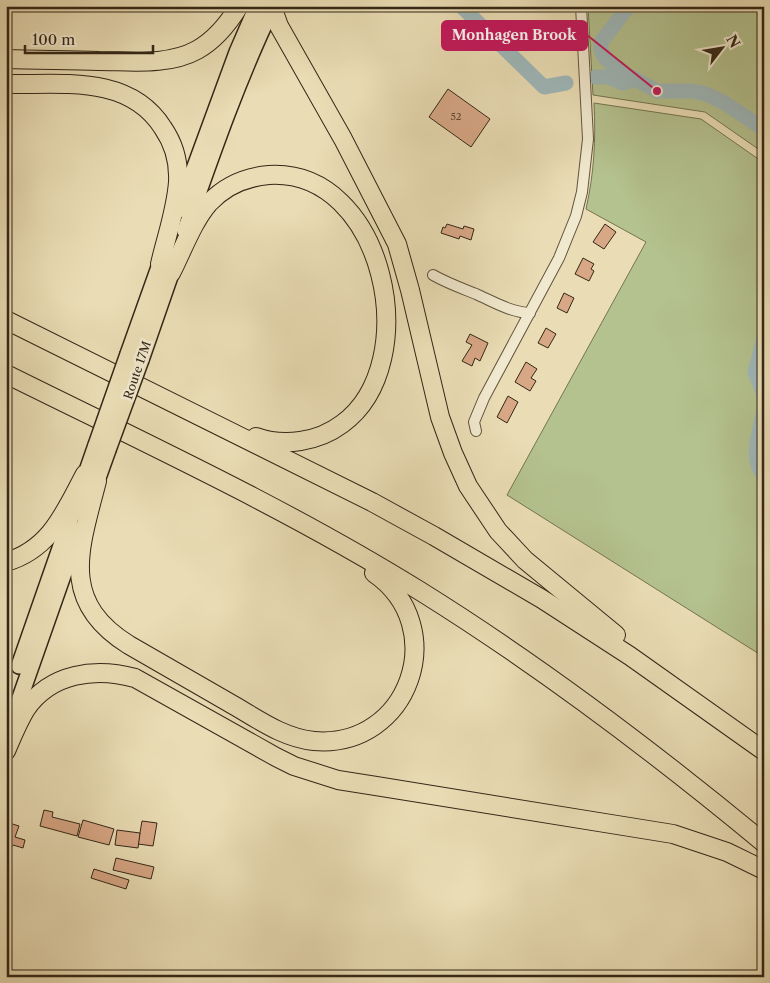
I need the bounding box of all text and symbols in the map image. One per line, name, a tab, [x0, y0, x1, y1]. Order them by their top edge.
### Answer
callout: Monhagen Brook	[442, 21, 587, 50]
scale bar	[25, 22, 152, 54]
north arrow	[698, 22, 748, 72]
text: Monhagen Brook	[452, 26, 577, 44]
text: 100 m	[32, 30, 75, 49]
text: N	[722, 31, 744, 51]
house number: 52	[450, 110, 462, 123]
street label: Route 17M	[120, 339, 154, 401]

